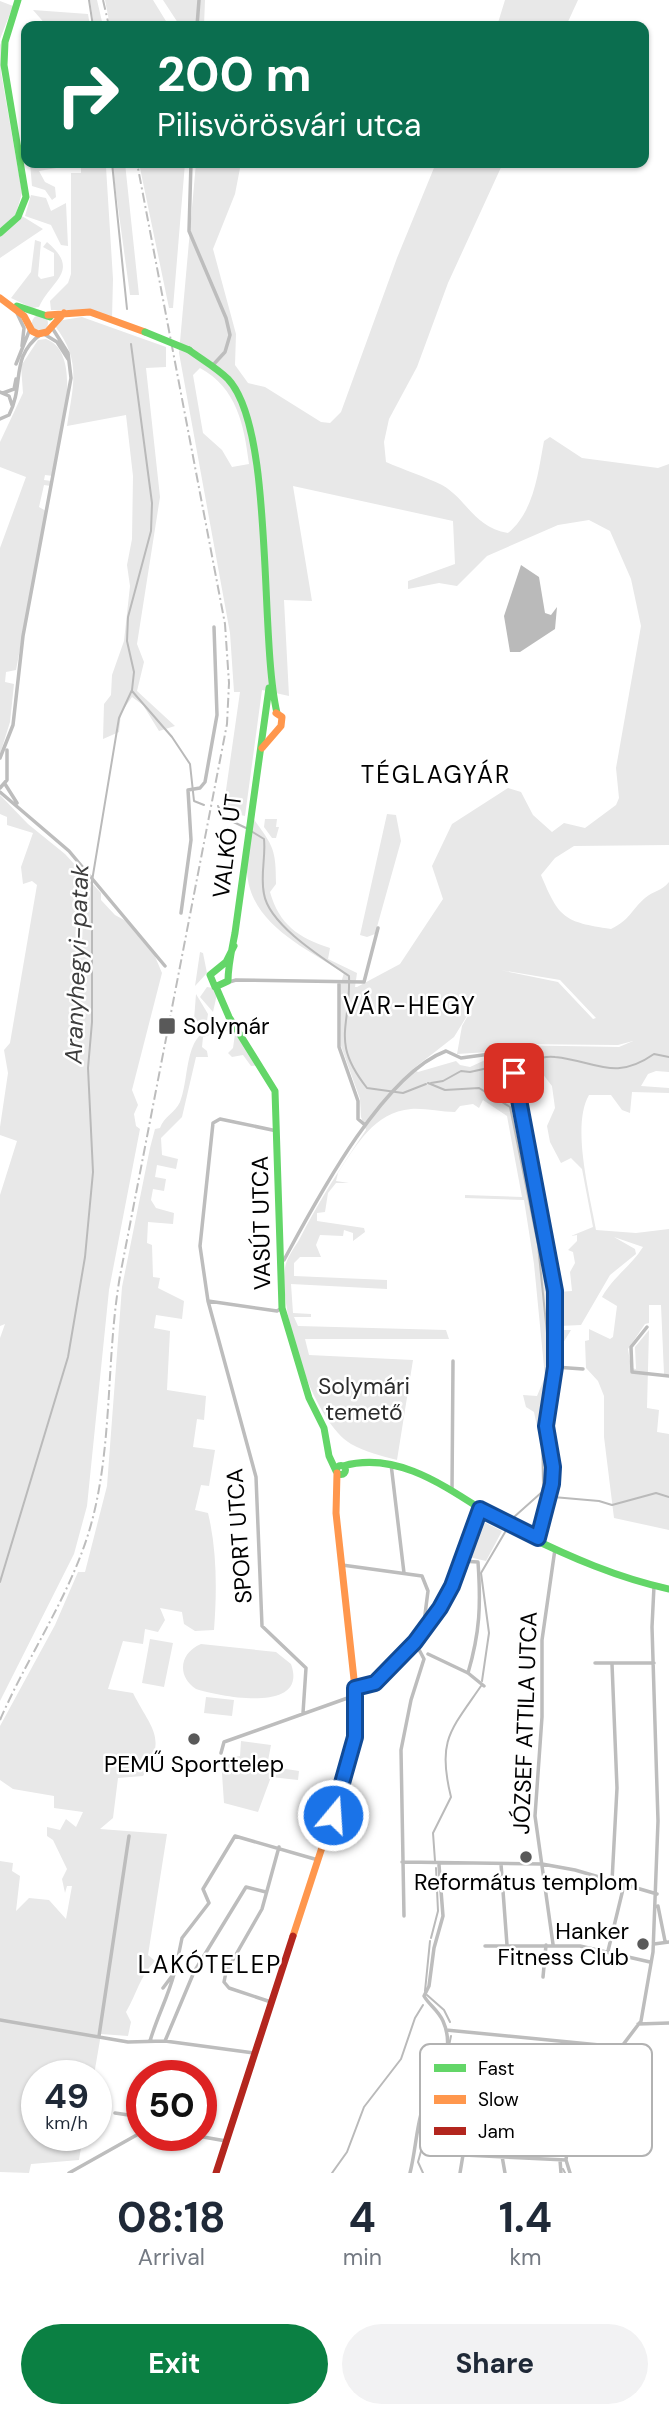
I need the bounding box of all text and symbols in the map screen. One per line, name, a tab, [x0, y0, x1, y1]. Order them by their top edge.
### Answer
text: 200 m	[157, 42, 312, 106]
icon: right	[42, 49, 133, 140]
text: Pilisvörösvári utca	[157, 104, 421, 146]
district label: TÉGLAGYÁR	[361, 759, 511, 790]
street label: VALKÓ ÚT	[206, 792, 248, 900]
water label: Aranyhegyi-patak	[57, 863, 96, 1065]
district label: VÁR-HEGY	[343, 990, 477, 1021]
place label: Solymár	[183, 1011, 269, 1041]
marker: Solymár	[157, 1016, 177, 1036]
pin	[484, 1043, 544, 1103]
icon: arrive	[495, 1054, 533, 1092]
street label: VASÚT UTCA	[245, 1156, 277, 1290]
park label: Solymári temető	[318, 1371, 410, 1427]
street label: SPORT UTCA	[219, 1467, 259, 1605]
street label: JÓZSEF ATTILA UTCA	[506, 1611, 544, 1835]
marker: PEMŰ Sporttelep	[186, 1731, 202, 1747]
place label: PEMŰ Sporttelep	[104, 1749, 284, 1779]
position arrow	[296, 1778, 370, 1852]
marker: Református templom	[518, 1849, 534, 1865]
place label: Református templom	[414, 1867, 638, 1897]
place label: Hanker Fitness Club	[497, 1916, 629, 1972]
marker: Hanker Fitness Club	[635, 1936, 651, 1952]
district label: LAKÓTELEP	[138, 1949, 282, 1980]
legend	[420, 2044, 652, 2156]
text: Fast	[478, 2056, 514, 2081]
speed limit sign: 50	[126, 2060, 217, 2151]
text: 49	[44, 2073, 89, 2119]
text: Slow	[478, 2087, 519, 2112]
text: km/h	[45, 2111, 88, 2135]
text: Jam	[478, 2119, 515, 2144]
text: 08:18	[117, 2190, 226, 2245]
text: 4	[349, 2190, 376, 2245]
text: 1.4	[499, 2190, 552, 2245]
text: Arrival	[138, 2242, 205, 2272]
text: min	[343, 2242, 382, 2272]
text: km	[509, 2242, 541, 2272]
button: Exit	[21, 2324, 328, 2404]
button: Share	[342, 2324, 648, 2404]

